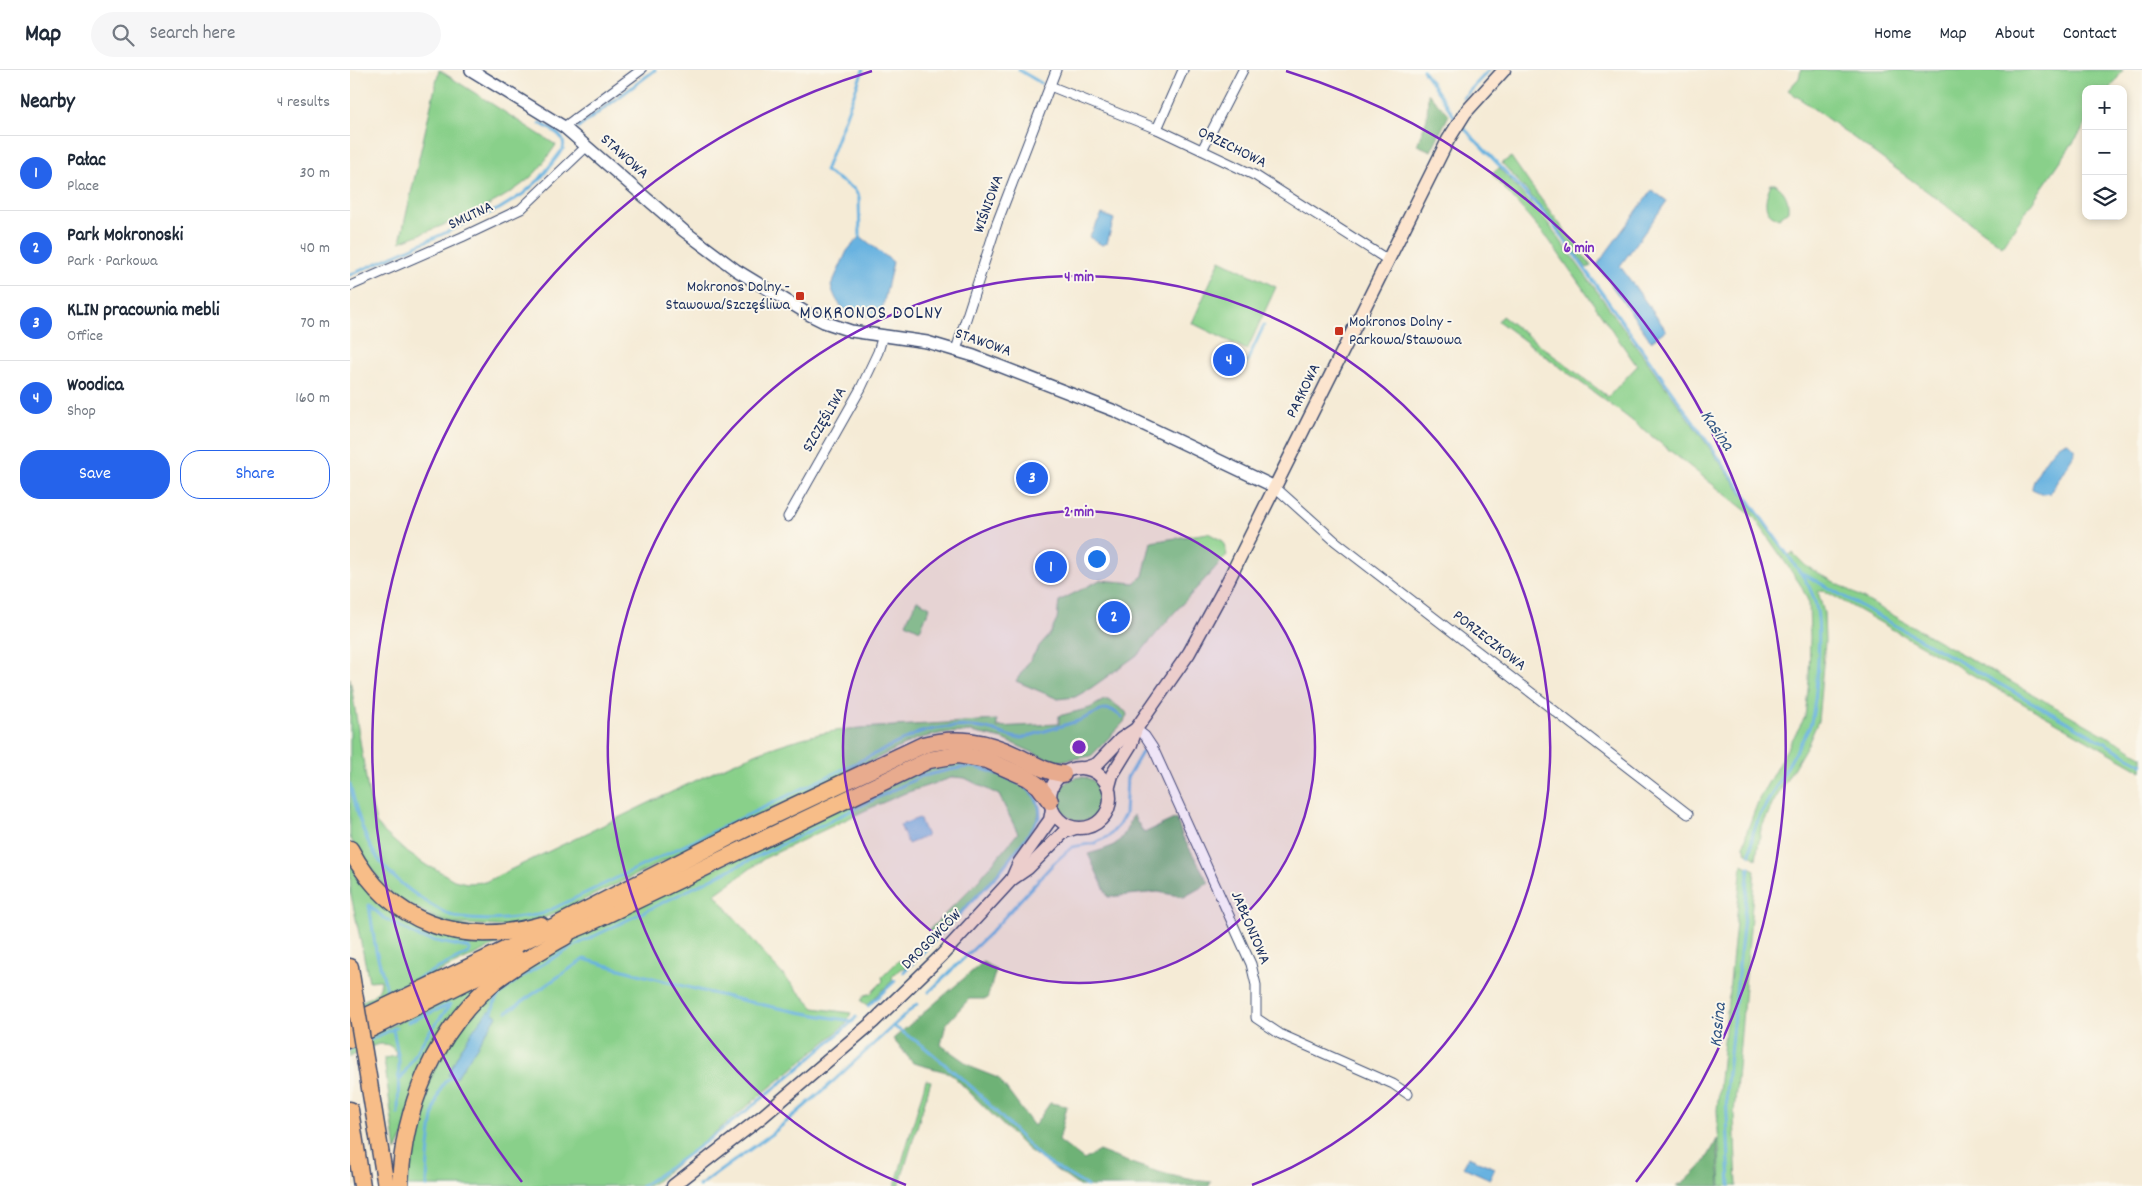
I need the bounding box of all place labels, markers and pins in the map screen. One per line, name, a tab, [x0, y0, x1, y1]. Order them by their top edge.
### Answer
place label: Mokronos Dolny - Stawowa/Szczęśliwa	[666, 276, 790, 317]
marker: Mokronos Dolny - Stawowa/Szczęśliwa	[794, 290, 806, 302]
place label: Mokronos Dolny - Parkowa/Stawowa	[1349, 311, 1462, 352]
marker: Mokronos Dolny - Parkowa/Stawowa	[1333, 325, 1345, 337]
pin: 4	[1213, 341, 1245, 379]
pin: 3	[1016, 459, 1048, 497]
pin: 1	[1035, 548, 1067, 586]
pin: 2	[1098, 598, 1130, 636]
centre of rings	[1070, 738, 1088, 756]

